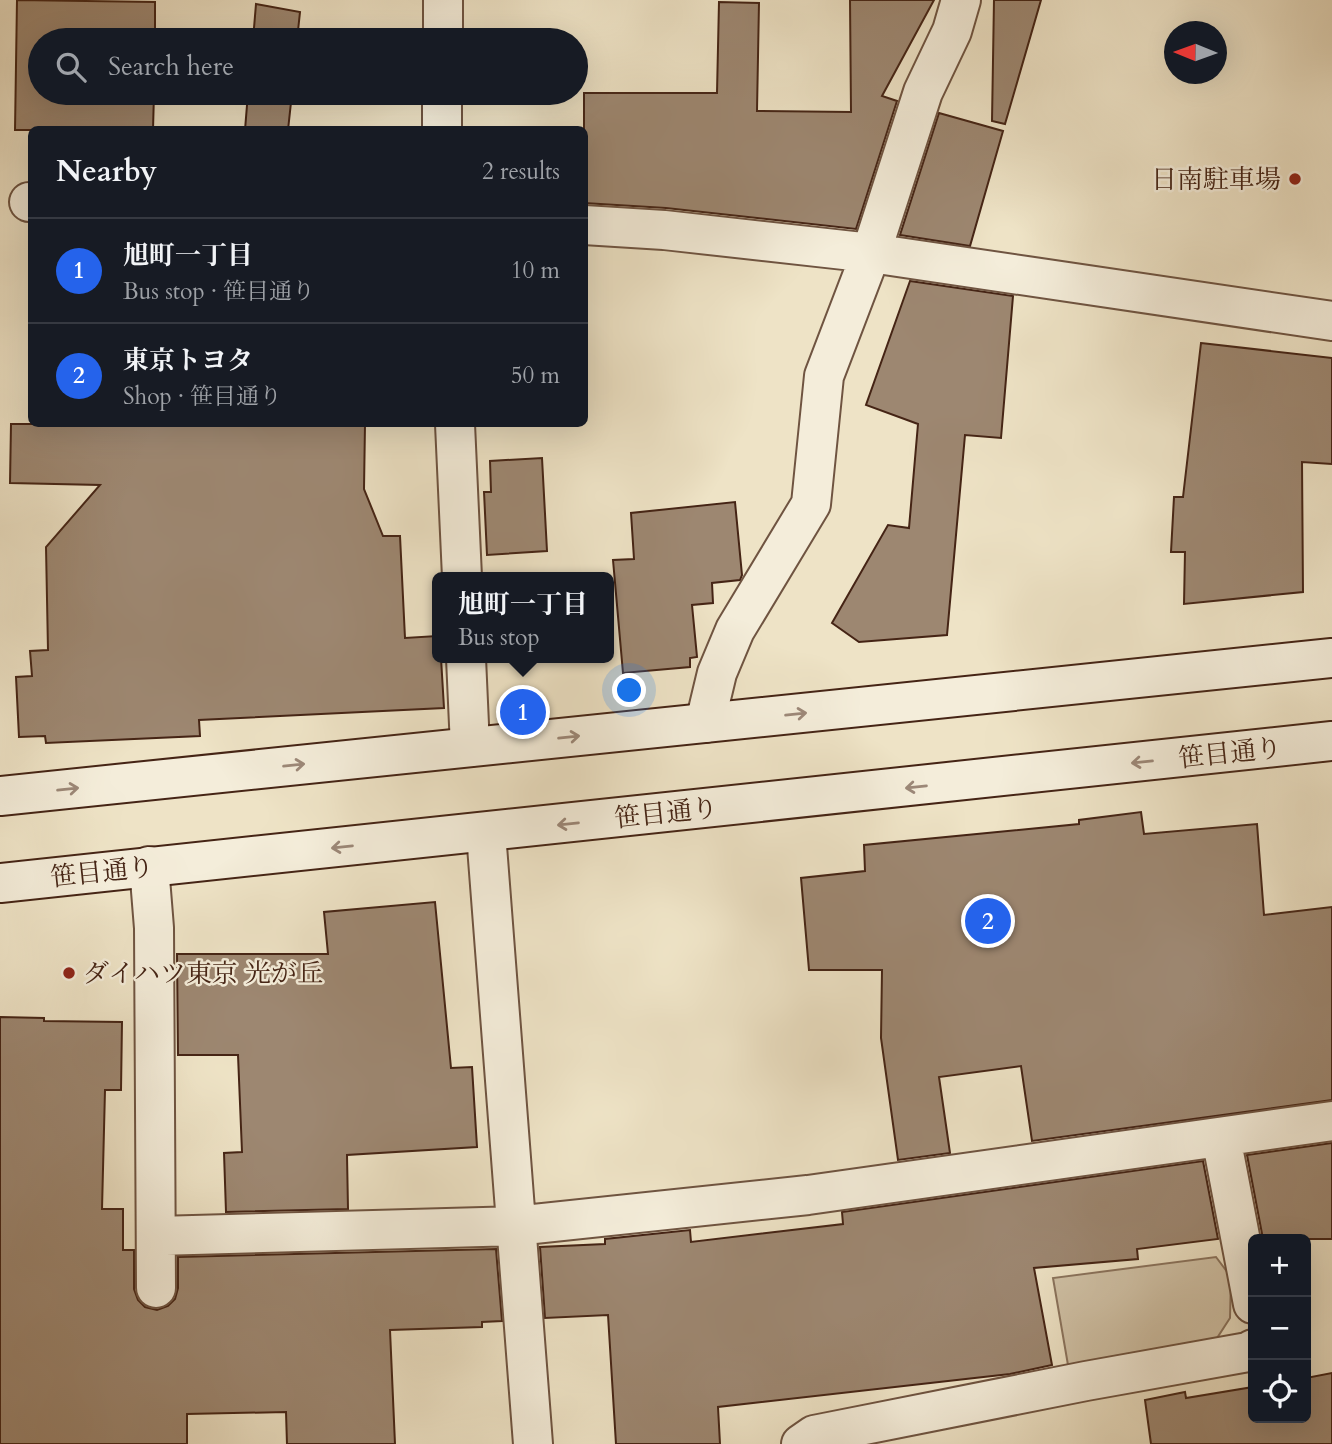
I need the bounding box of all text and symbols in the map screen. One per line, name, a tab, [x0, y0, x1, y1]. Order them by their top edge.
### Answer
north arrow	[1164, 21, 1227, 84]
search box	[28, 28, 588, 105]
icon: search	[52, 48, 90, 86]
text: Search here	[108, 49, 234, 84]
text: Nearby	[56, 151, 157, 192]
text: 2 results	[482, 156, 560, 187]
place label: 日南駐車場	[1151, 162, 1281, 197]
marker: 日南駐車場	[1287, 171, 1303, 187]
text: 旭町一丁目	[123, 238, 253, 273]
text: 1	[73, 255, 85, 286]
text: 10 m	[511, 255, 560, 286]
text: Bus stop · 笹目通り	[123, 276, 315, 307]
text: 東京トヨタ	[123, 343, 253, 378]
text: 2	[73, 360, 85, 391]
text: 50 m	[511, 360, 560, 391]
text: Shop · 笹目通り	[123, 381, 282, 412]
popup	[432, 572, 614, 663]
text: 旭町一丁目	[458, 587, 588, 622]
text: Bus stop	[458, 622, 540, 653]
your location	[612, 673, 646, 707]
pin: 1	[500, 686, 546, 738]
one-way arrow	[784, 707, 806, 720]
one-way arrow	[557, 730, 580, 743]
street label: 笹目通り	[1176, 730, 1284, 776]
one-way arrow	[1132, 756, 1154, 769]
one-way arrow	[282, 758, 305, 771]
one-way arrow	[905, 780, 928, 793]
one-way arrow	[56, 782, 79, 795]
street label: 笹目通り	[612, 790, 720, 836]
one-way arrow	[557, 818, 580, 831]
one-way arrow	[331, 841, 354, 854]
street label: 笹目通り	[48, 849, 156, 895]
pin: 2	[965, 895, 1011, 947]
place label: ダイハツ東京 光が丘	[83, 956, 323, 991]
marker: ダイハツ東京 光が丘	[61, 965, 77, 981]
map controls	[1248, 1234, 1311, 1423]
button: +	[1248, 1234, 1311, 1297]
button: −	[1248, 1297, 1311, 1360]
button: locate	[1248, 1360, 1311, 1423]

